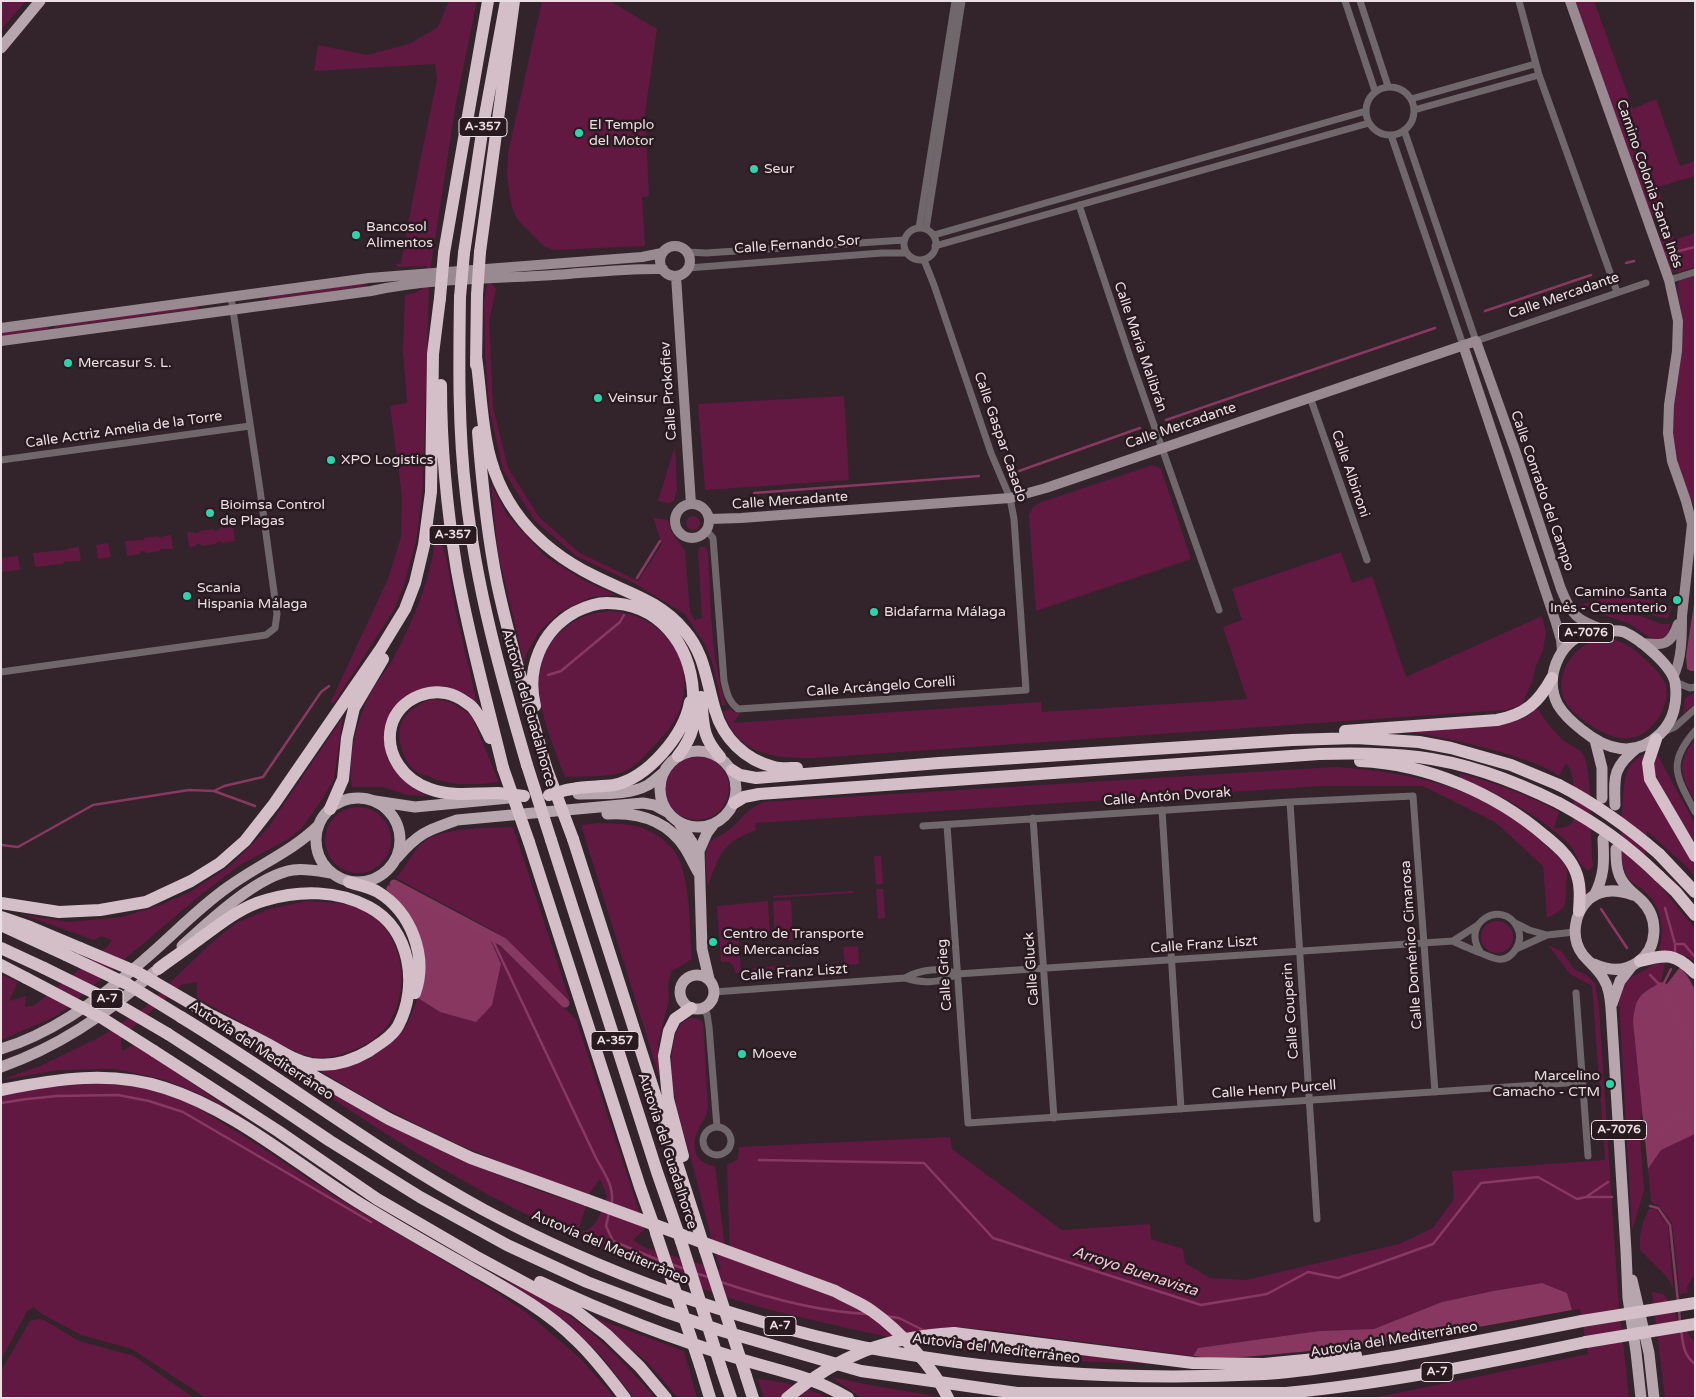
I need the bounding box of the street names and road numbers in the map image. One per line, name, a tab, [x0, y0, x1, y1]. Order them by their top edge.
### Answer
street label: Camino Colonia Santa Inés	[1612, 98, 1686, 270]
road number: A-357	[459, 118, 507, 136]
street label: Calle Fernando Sor	[734, 232, 860, 258]
street label: Calle Mercadante	[1506, 269, 1622, 323]
street label: Calle María Malibrán	[1110, 280, 1170, 414]
street label: Calle Prokofiev	[657, 341, 681, 441]
street label: Calle Gaspar Casado	[970, 370, 1030, 504]
street label: Calle Mercadante	[1123, 399, 1239, 453]
street label: Calle Actriz Amelia de la Torre	[25, 408, 223, 452]
street label: Calle Conrado del Campo	[1507, 409, 1577, 573]
street label: Calle Albinoni	[1327, 428, 1373, 520]
street label: Calle Mercadante	[732, 489, 848, 513]
road number: A-357	[429, 526, 477, 544]
road number: A-7076	[1558, 624, 1614, 642]
street label: Autovía del Guadalhorce	[497, 627, 559, 789]
street label: Calle Arcángelo Corelli	[806, 673, 956, 701]
street label: Calle Antón Dvorak	[1103, 784, 1231, 810]
street label: Calle Doménico Cimarosa	[1398, 860, 1426, 1030]
street label: Calle Gluck	[1021, 932, 1043, 1006]
street label: Calle Franz Liszt	[1150, 933, 1258, 957]
street label: Calle Grieg	[934, 938, 956, 1012]
street label: Calle Franz Liszt	[740, 961, 848, 985]
street label: Calle Couperin	[1279, 962, 1303, 1060]
road number: A-7	[91, 990, 123, 1009]
street label: Autovía del Mediterráneo	[186, 998, 336, 1104]
road number: A-357	[591, 1032, 639, 1050]
street label: Autovía del Guadalhorce	[634, 1071, 700, 1231]
street label: Calle Henry Purcell	[1211, 1077, 1337, 1103]
road number: A-7076	[1592, 1120, 1646, 1140]
street label: Autovía del Mediterráneo	[529, 1207, 691, 1289]
road number: A-7	[764, 1316, 796, 1335]
street label: Autovía del Mediterráneo	[1309, 1318, 1479, 1362]
street label: Autovía del Mediterráneo	[911, 1330, 1081, 1368]
road number: A-7	[1421, 1362, 1453, 1381]

